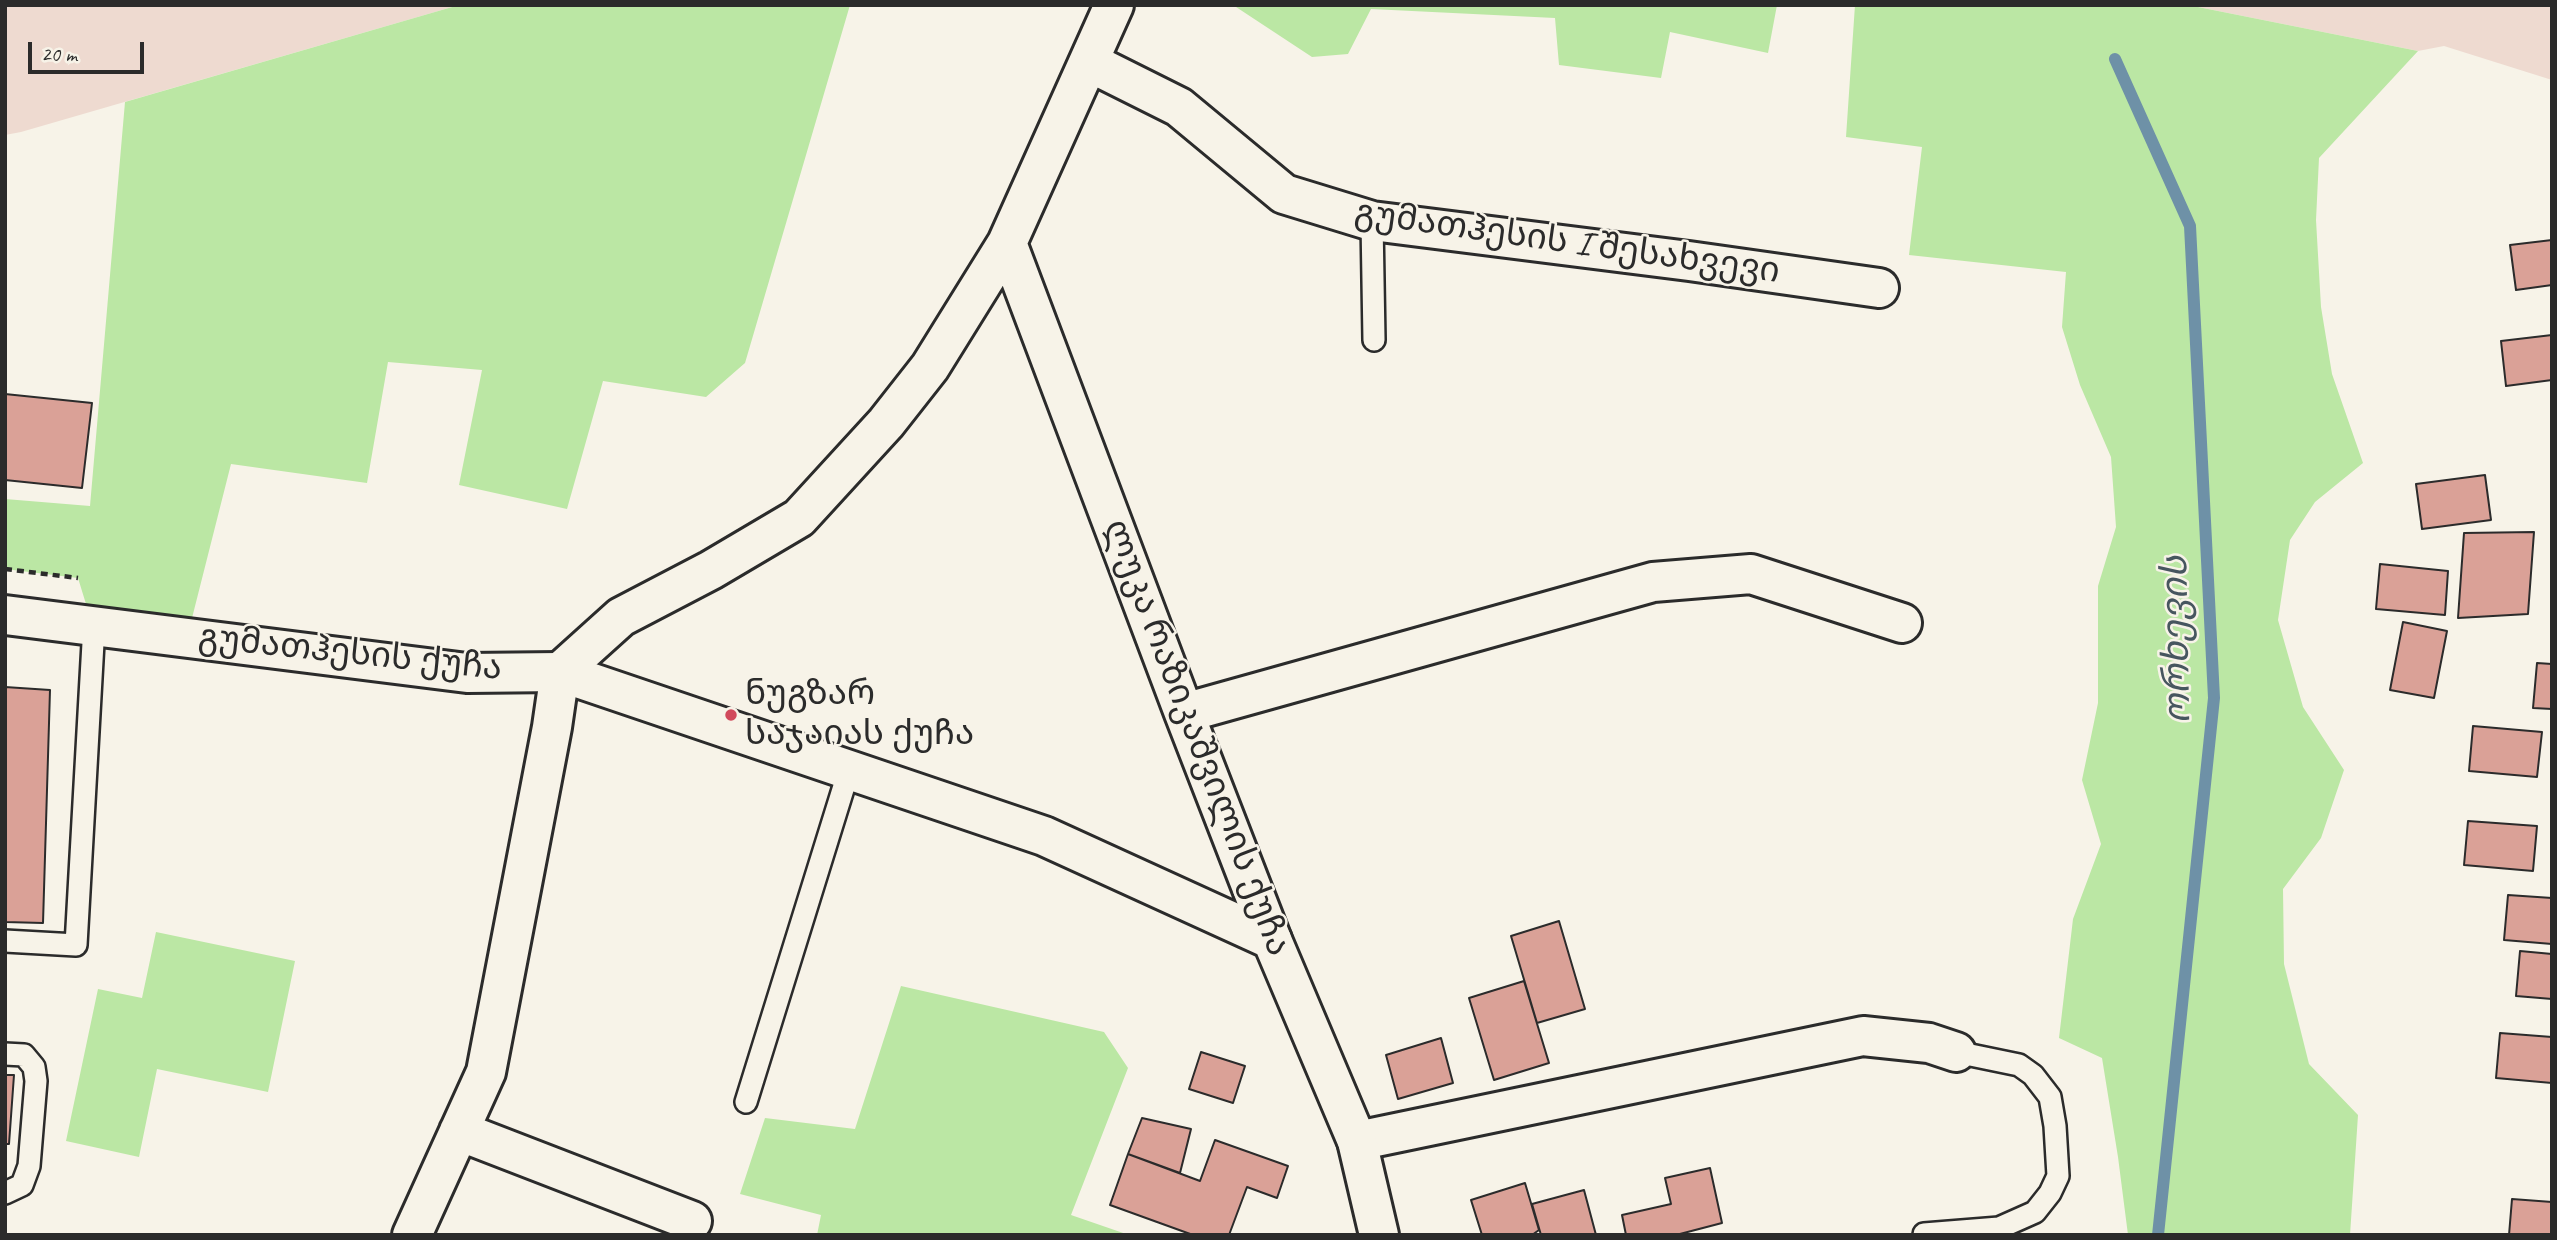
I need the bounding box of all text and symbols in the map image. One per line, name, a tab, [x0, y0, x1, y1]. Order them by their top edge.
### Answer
scale bar	[32, 28, 147, 72]
text: 20 m	[41, 41, 77, 67]
street label: გუმათჰესის I შესახვევი	[1352, 192, 1782, 294]
street label: ლუკა რაზიკაშვილის ქუჩა	[1093, 514, 1299, 962]
water label: ორხევის	[2154, 556, 2202, 724]
street label: გუმათჰესის ქუჩა	[196, 617, 504, 691]
place label: ნუგზარ საჯაიას ქუჩა	[745, 674, 974, 756]
marker: ნუგზარ საჯაიას ქუჩა	[723, 707, 739, 723]

